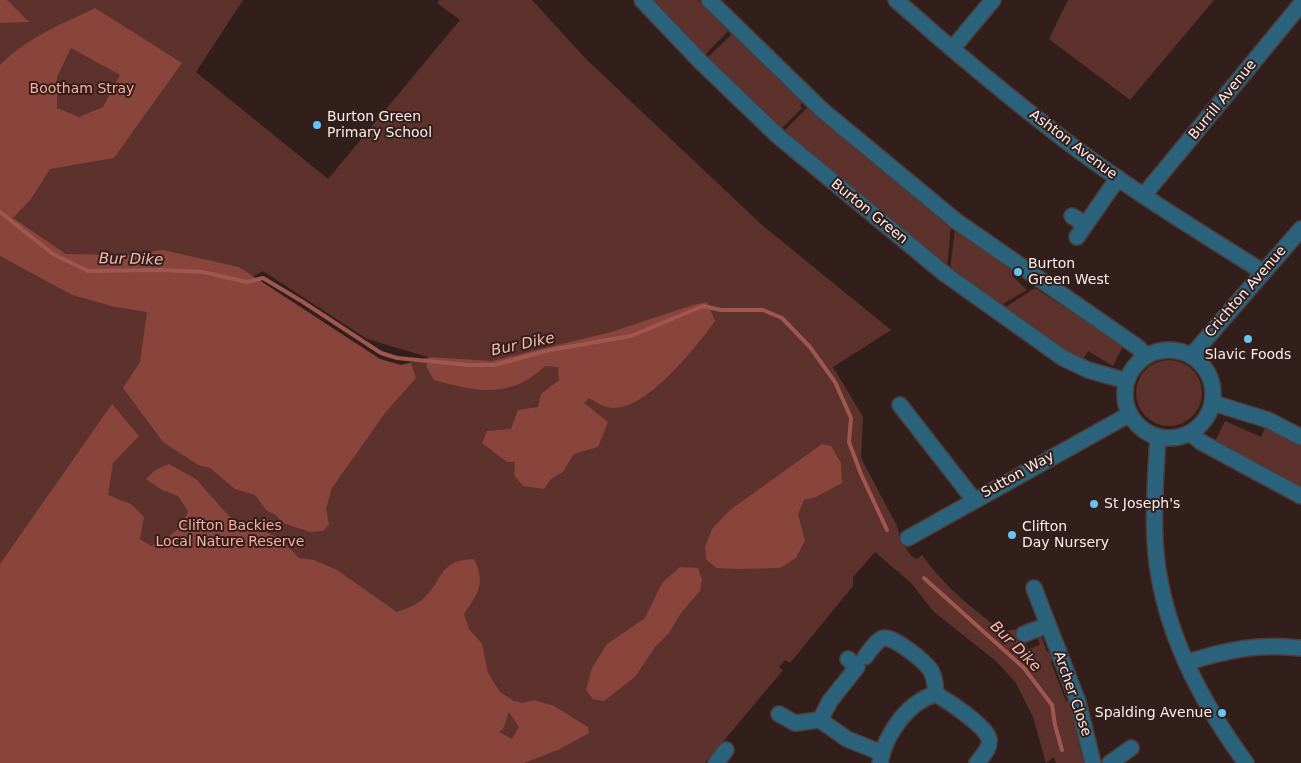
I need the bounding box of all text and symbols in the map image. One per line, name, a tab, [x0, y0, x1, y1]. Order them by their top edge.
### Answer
street label: Burrill Avenue	[1186, 57, 1260, 143]
park label: Bootham Stray	[30, 81, 134, 97]
street label: Ashton Avenue	[1026, 107, 1120, 183]
place label: Burton Green Primary School	[327, 109, 432, 142]
marker: Burton Green Primary School	[311, 119, 323, 131]
street label: Burton Green	[827, 176, 911, 248]
street label: Crichton Avenue	[1202, 243, 1290, 341]
water label: Bur Dike	[99, 250, 163, 270]
place label: Burton Green West	[1028, 256, 1109, 288]
marker: Burton Green West	[1012, 266, 1024, 278]
water label: Bur Dike	[490, 330, 556, 360]
marker: Slavic Foods	[1242, 333, 1254, 345]
place label: Slavic Foods	[1205, 347, 1291, 363]
street label: Sutton Way	[979, 448, 1057, 502]
place label: St Joseph's	[1104, 496, 1180, 512]
marker: St Joseph's	[1088, 498, 1100, 510]
park label: Clifton Backies Local Nature Reserve	[156, 518, 304, 550]
place label: Clifton Day Nursery	[1022, 519, 1109, 552]
marker: Clifton Day Nursery	[1006, 529, 1018, 541]
water label: Bur Dike	[986, 618, 1044, 676]
street label: Archer Close	[1050, 649, 1094, 739]
place label: Spalding Avenue	[1095, 705, 1212, 721]
marker: Spalding Avenue	[1216, 707, 1228, 719]

